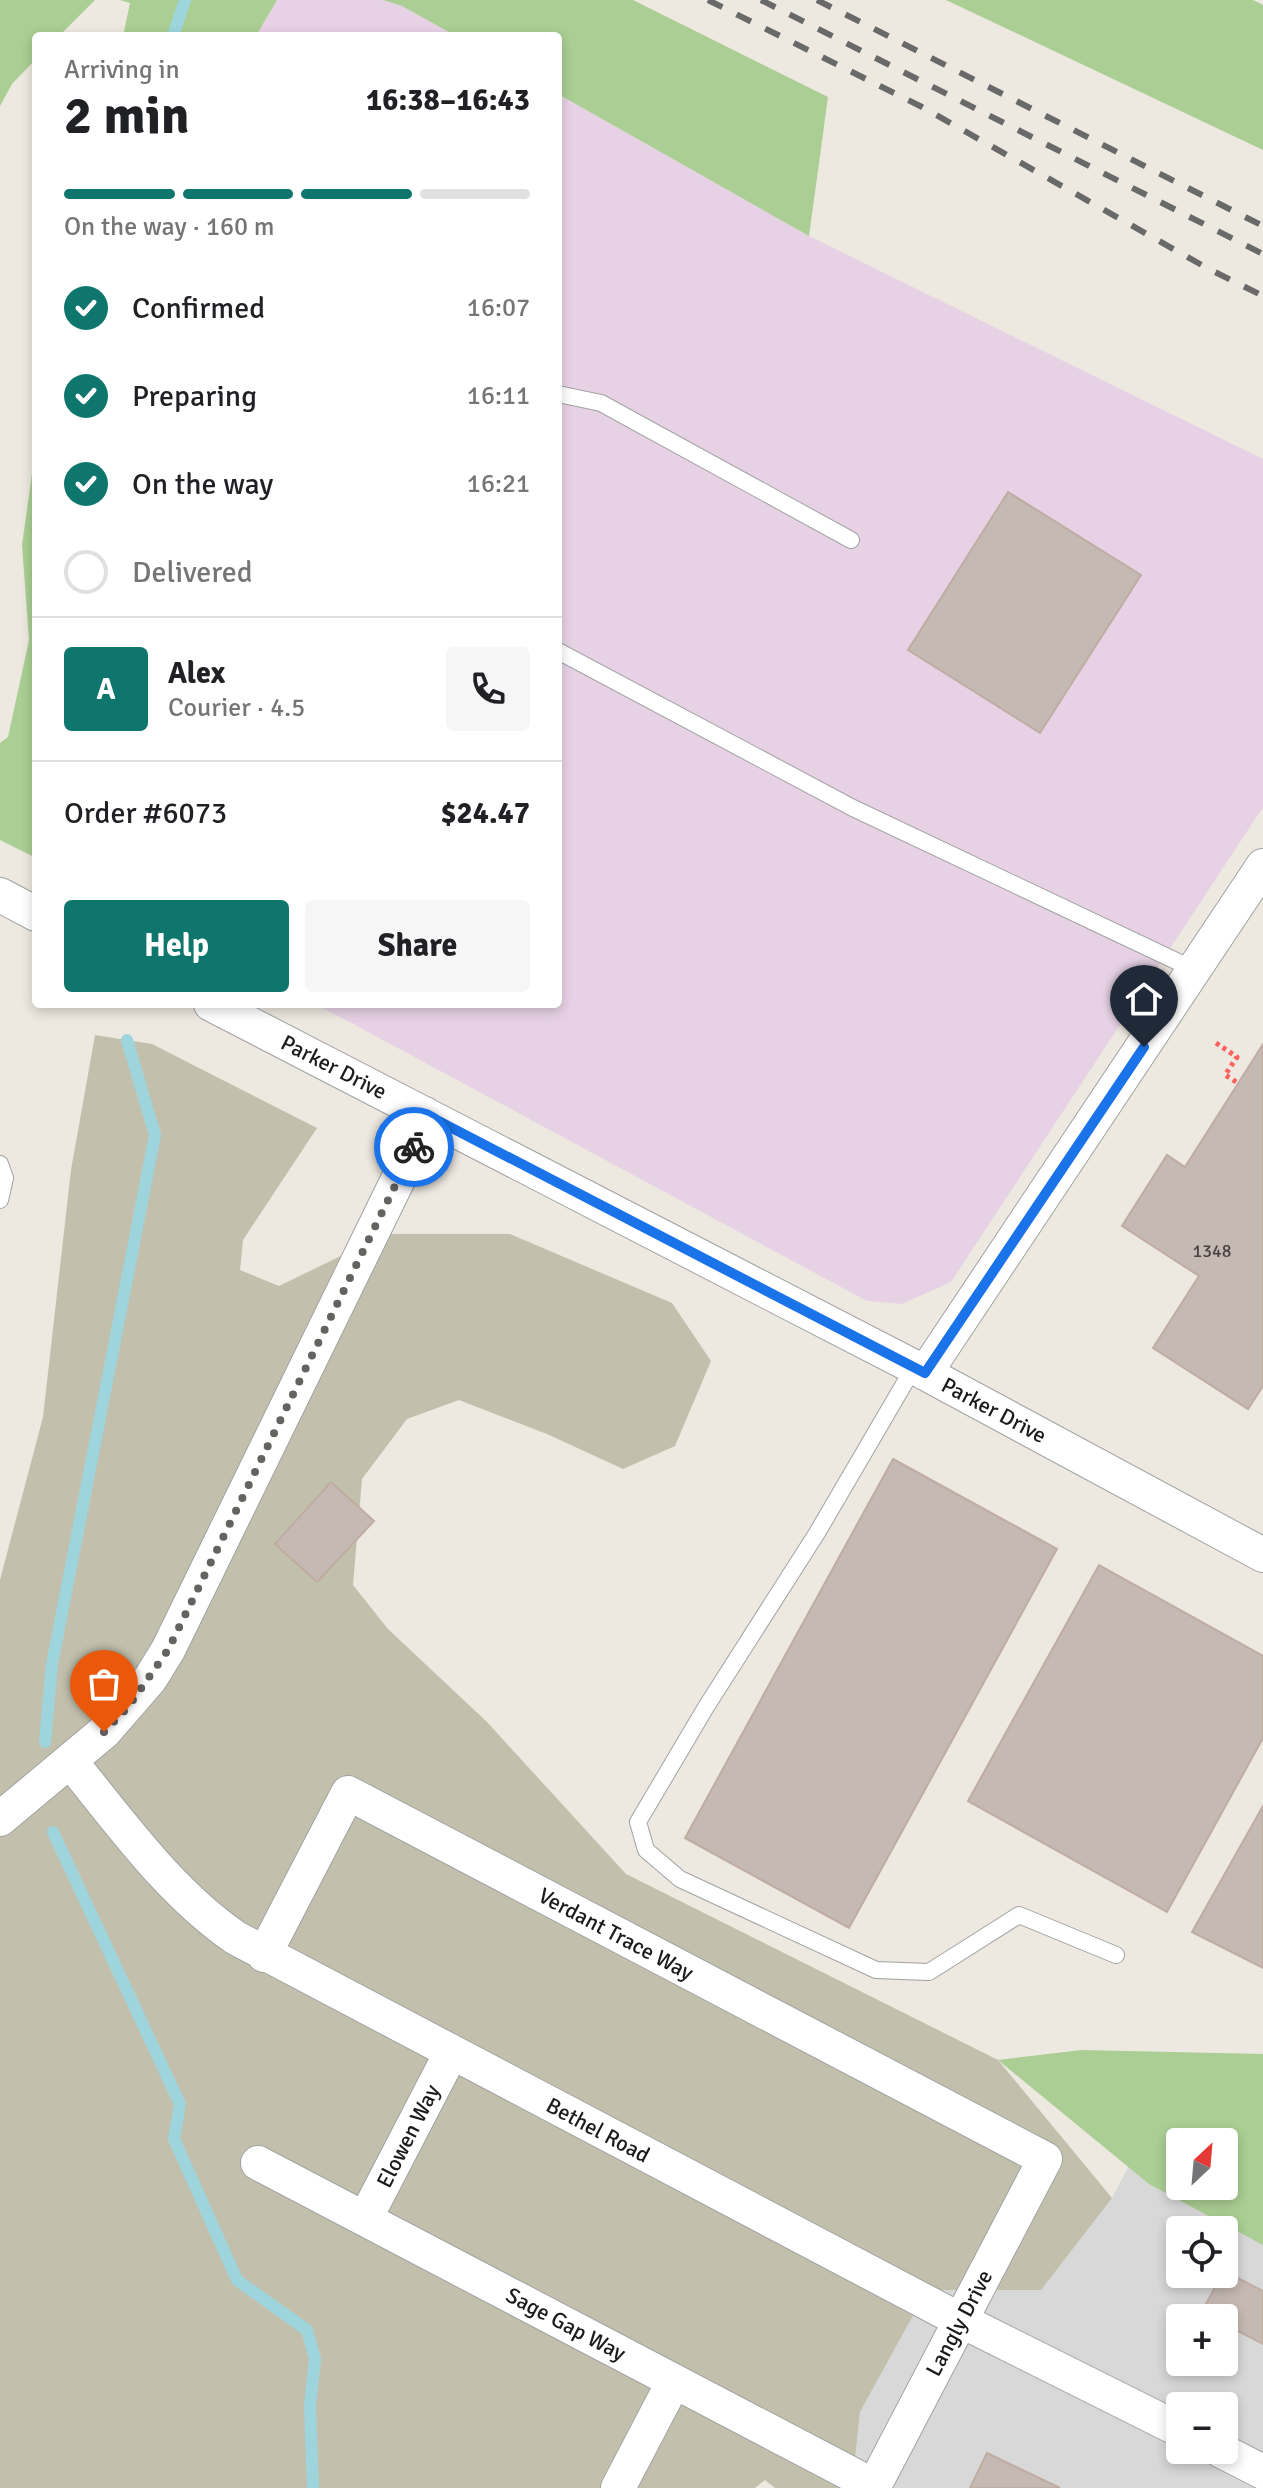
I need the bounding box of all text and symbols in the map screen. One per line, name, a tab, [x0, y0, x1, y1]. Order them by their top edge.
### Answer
text: Arriving in	[64, 54, 180, 86]
text: 16:38–16:43	[366, 82, 530, 119]
text: 2 min	[64, 84, 190, 148]
text: On the way · 160 m	[64, 211, 274, 243]
icon: check	[64, 286, 108, 330]
text: Confirmed	[132, 290, 265, 327]
text: 16:07	[467, 292, 530, 324]
icon: check	[64, 374, 108, 418]
text: Preparing	[132, 378, 257, 415]
text: 16:11	[467, 380, 530, 412]
icon: check	[64, 462, 108, 506]
text: On the way	[132, 466, 273, 503]
text: 16:21	[467, 468, 530, 500]
text: Delivered	[132, 554, 253, 591]
button: phone	[446, 647, 530, 731]
text: Alex	[168, 655, 225, 692]
text: A	[96, 671, 116, 708]
text: Courier · 4.5	[168, 692, 305, 724]
text: Order #6073	[64, 795, 227, 832]
text: $24.47	[440, 795, 530, 832]
button: Help	[64, 900, 289, 992]
button: Share	[305, 900, 530, 992]
pin	[1110, 965, 1178, 1047]
icon: home	[1122, 977, 1166, 1021]
street label: Parker Drive	[277, 1029, 391, 1105]
courier	[374, 1107, 454, 1187]
icon: bike	[392, 1125, 436, 1169]
house number: 1348	[1193, 1240, 1231, 1262]
street label: Parker Drive	[937, 1371, 1051, 1449]
pin	[70, 1650, 138, 1732]
icon: bag	[82, 1662, 126, 1706]
street label: Verdant Trace Way	[534, 1882, 699, 1987]
street label: Elowen Way	[370, 2079, 446, 2192]
street label: Bethel Road	[542, 2091, 654, 2169]
north arrow	[1166, 2128, 1238, 2200]
map controls	[1166, 2128, 1238, 2464]
button: locate	[1166, 2216, 1238, 2288]
street label: Langly Drive	[920, 2265, 998, 2381]
street label: Sage Gap Way	[502, 2281, 631, 2367]
button: +	[1166, 2304, 1238, 2376]
button: −	[1166, 2392, 1238, 2464]

